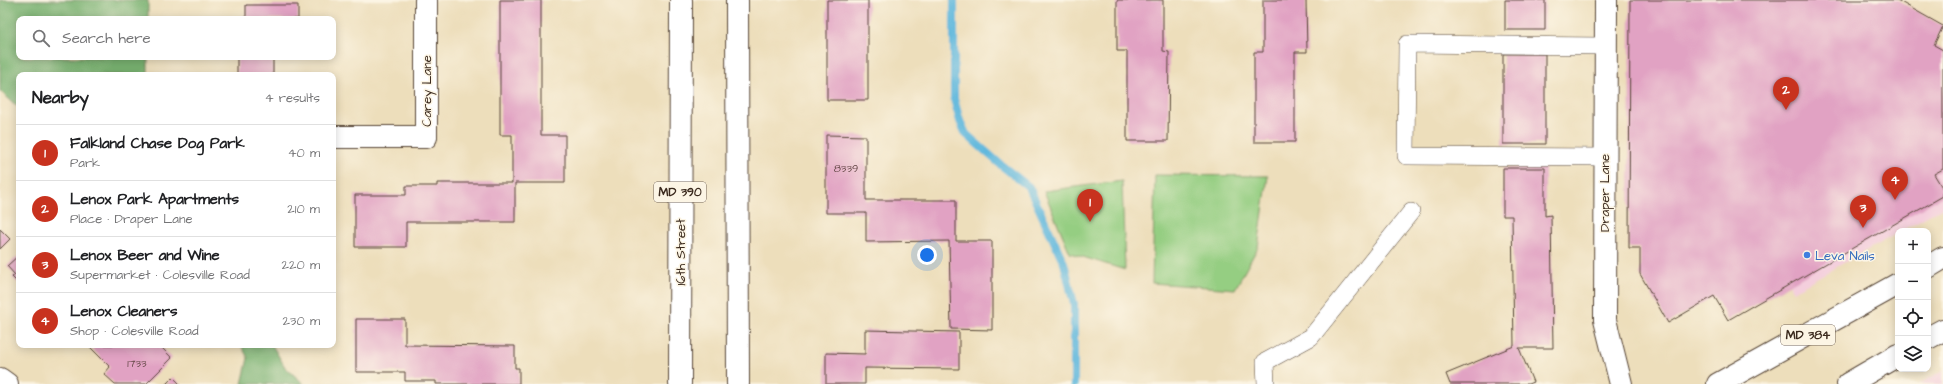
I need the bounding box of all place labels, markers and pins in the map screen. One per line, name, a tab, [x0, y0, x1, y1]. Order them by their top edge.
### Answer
pin: 2	[1773, 77, 1799, 110]
pin: 4	[1882, 167, 1908, 200]
pin: 1	[1077, 189, 1103, 222]
pin: 3	[1850, 195, 1876, 228]
place label: Leva Nails	[1815, 247, 1875, 265]
marker: Leva Nails	[1802, 250, 1812, 260]

